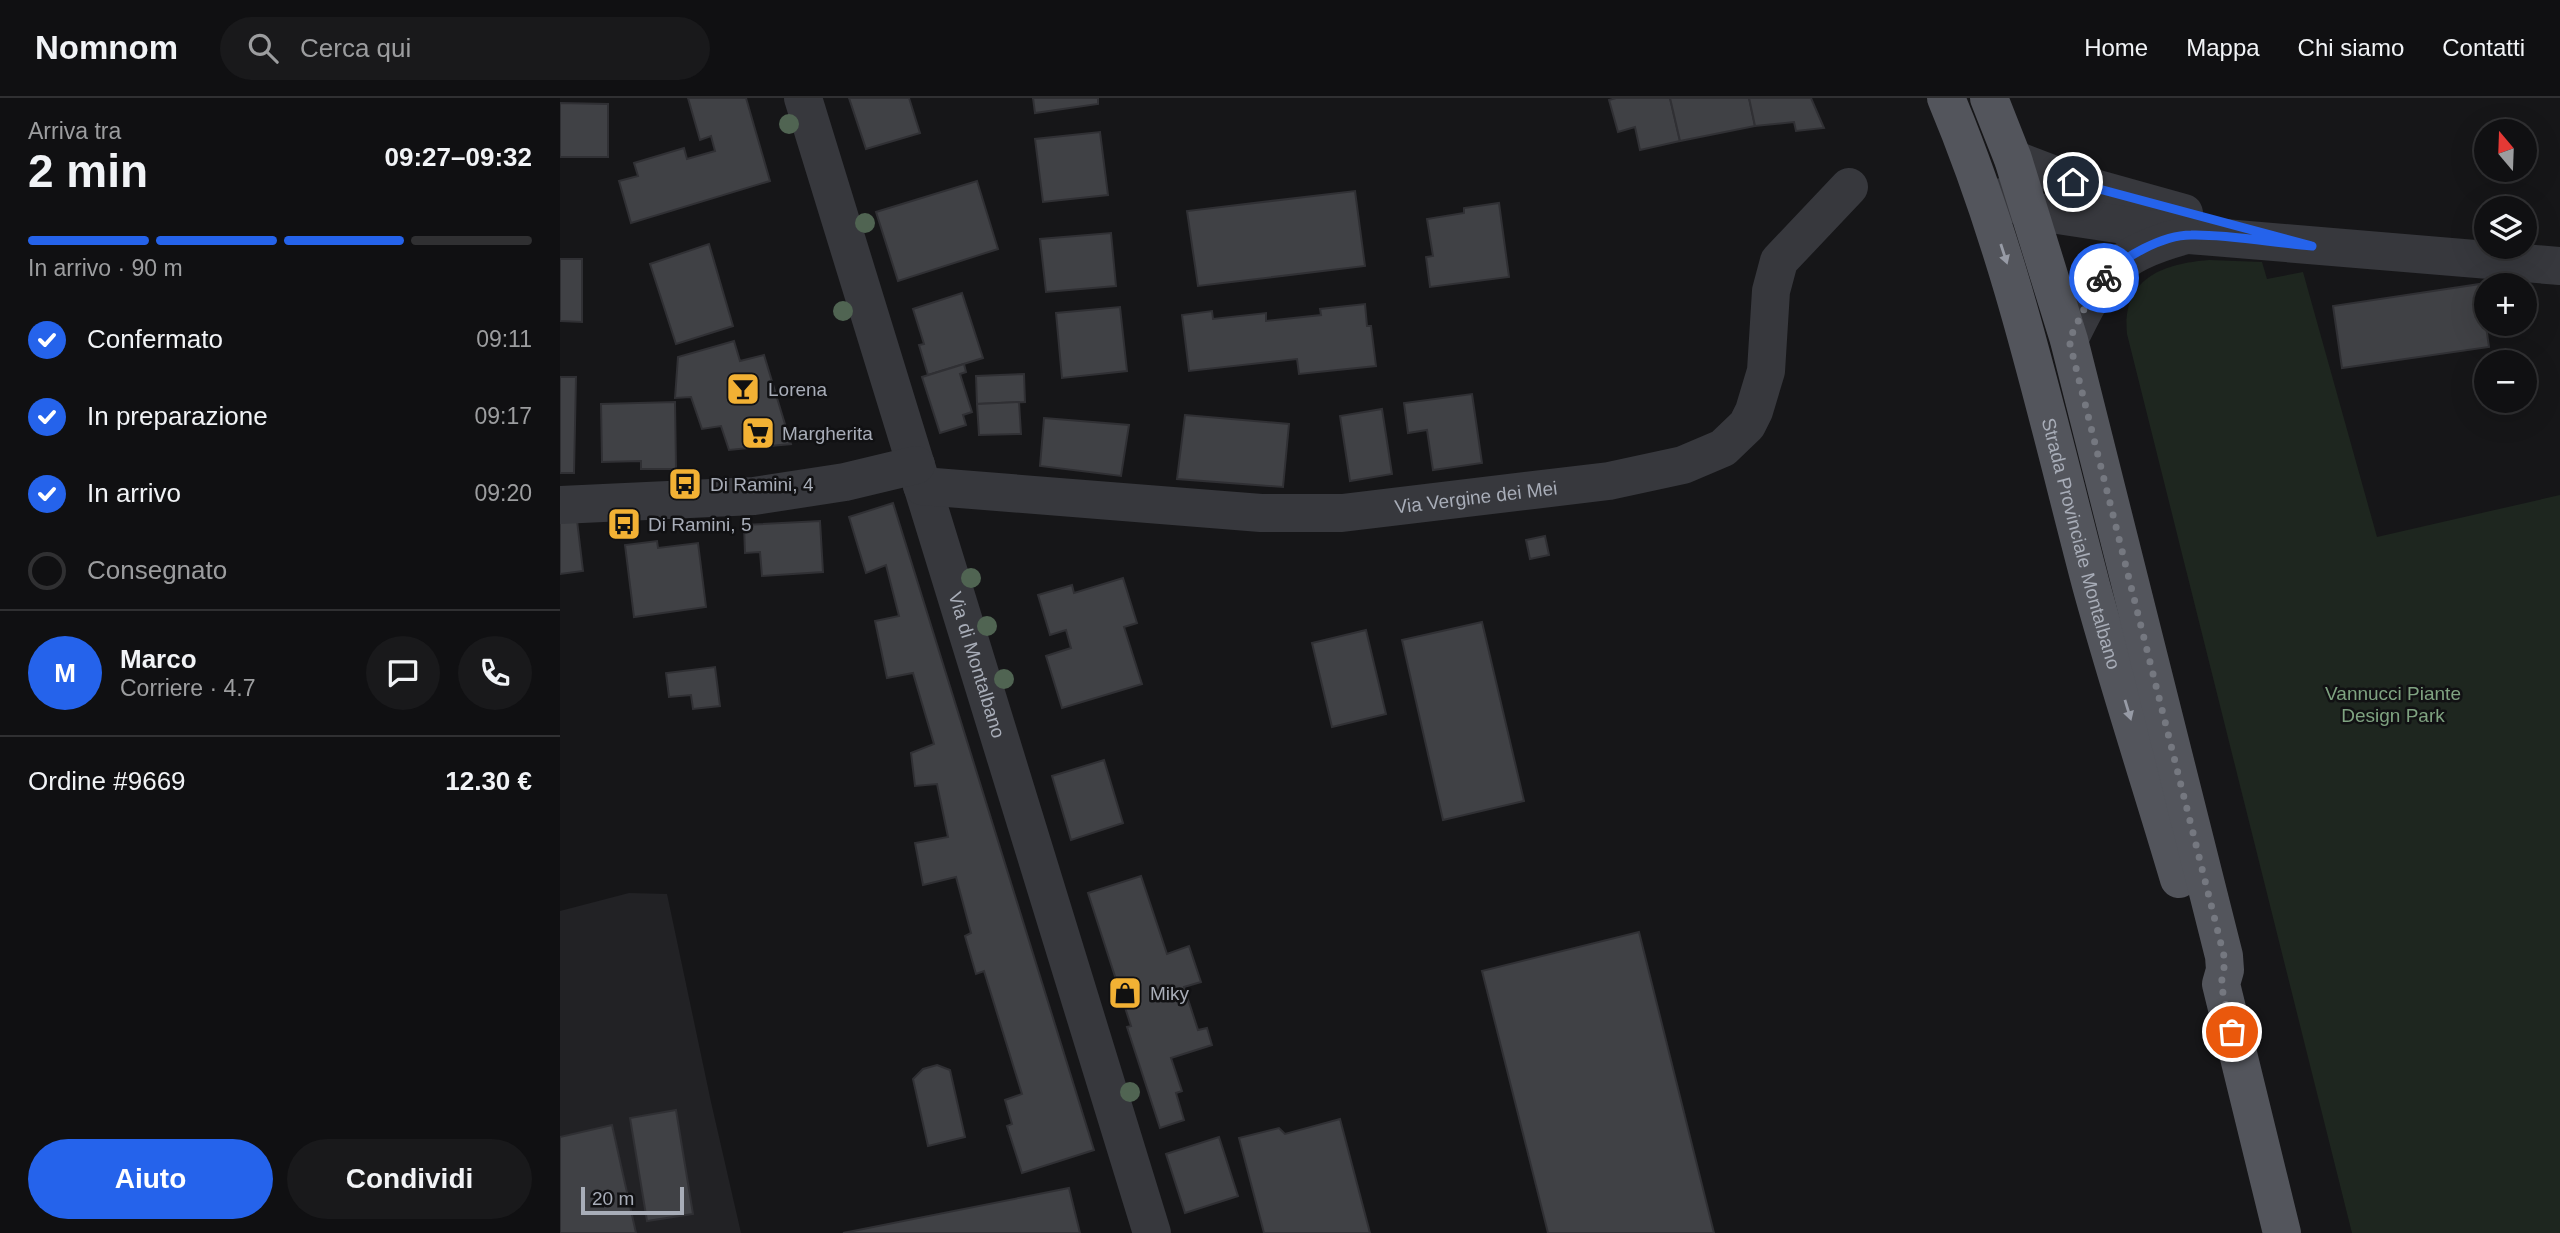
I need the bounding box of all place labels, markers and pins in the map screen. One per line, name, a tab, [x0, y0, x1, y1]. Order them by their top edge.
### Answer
pin	[2043, 152, 2103, 212]
bar icon: Lorena	[724, 370, 762, 408]
place label: Lorena	[768, 379, 828, 400]
supermarket icon: Margherita	[739, 414, 777, 452]
place label: Margherita	[782, 423, 873, 444]
bus stop icon: Di Ramini, 4	[666, 465, 704, 503]
place label: Di Ramini, 4	[710, 474, 814, 495]
bus stop icon: Di Ramini, 5	[605, 505, 643, 543]
place label: Di Ramini, 5	[648, 514, 751, 535]
shop icon: Miky	[1106, 974, 1144, 1012]
place label: Miky	[1150, 983, 1190, 1004]
pin	[2202, 1002, 2262, 1062]

